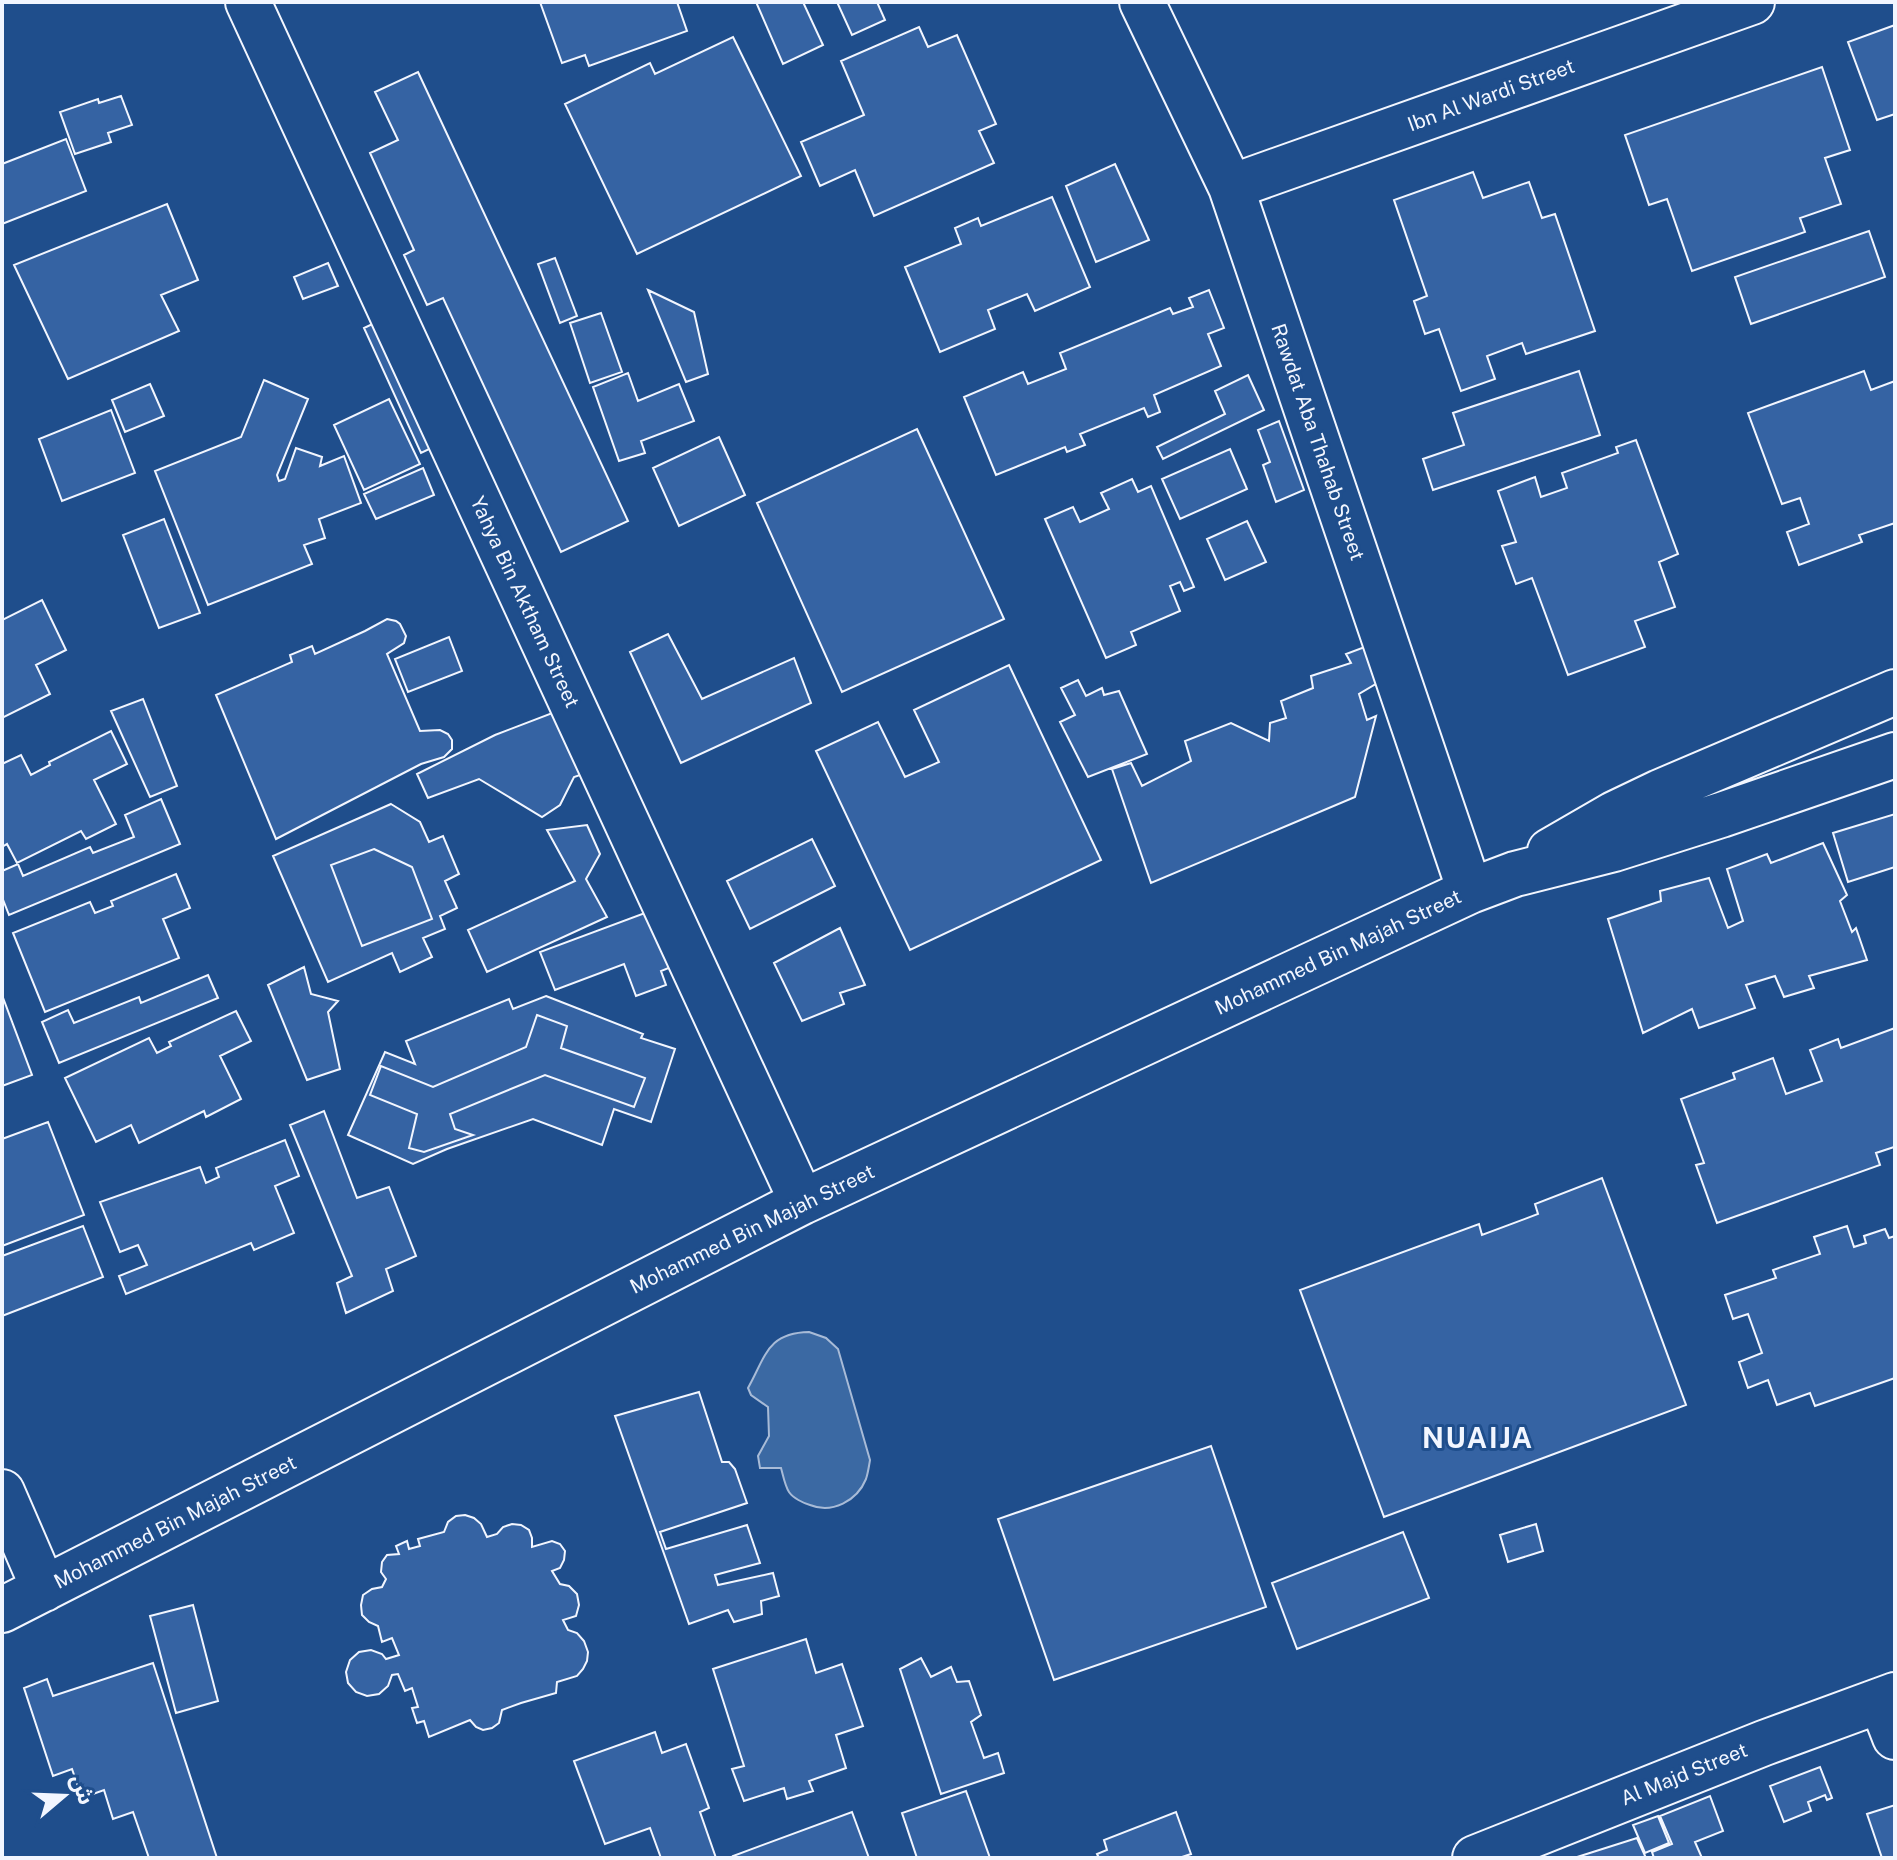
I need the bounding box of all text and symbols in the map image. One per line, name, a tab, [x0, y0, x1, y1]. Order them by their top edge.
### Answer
street label: Ibn Al Wardi Street	[1404, 54, 1578, 136]
street label: Rawdat Aba Thahab Street	[1266, 321, 1370, 563]
street label: Yahya Bin Aktham Street	[465, 493, 585, 711]
street label: Mohammed Bin Majah Street	[1211, 884, 1465, 1020]
street label: Mohammed Bin Majah Street	[626, 1159, 878, 1299]
district label: NUAIJA	[1422, 1421, 1534, 1454]
street label: Mohammed Bin Majah Street	[50, 1450, 300, 1594]
street label: Al Majd Street	[1617, 1738, 1751, 1810]
north arrow	[24, 1756, 104, 1836]
text: ش	[66, 1771, 100, 1808]

